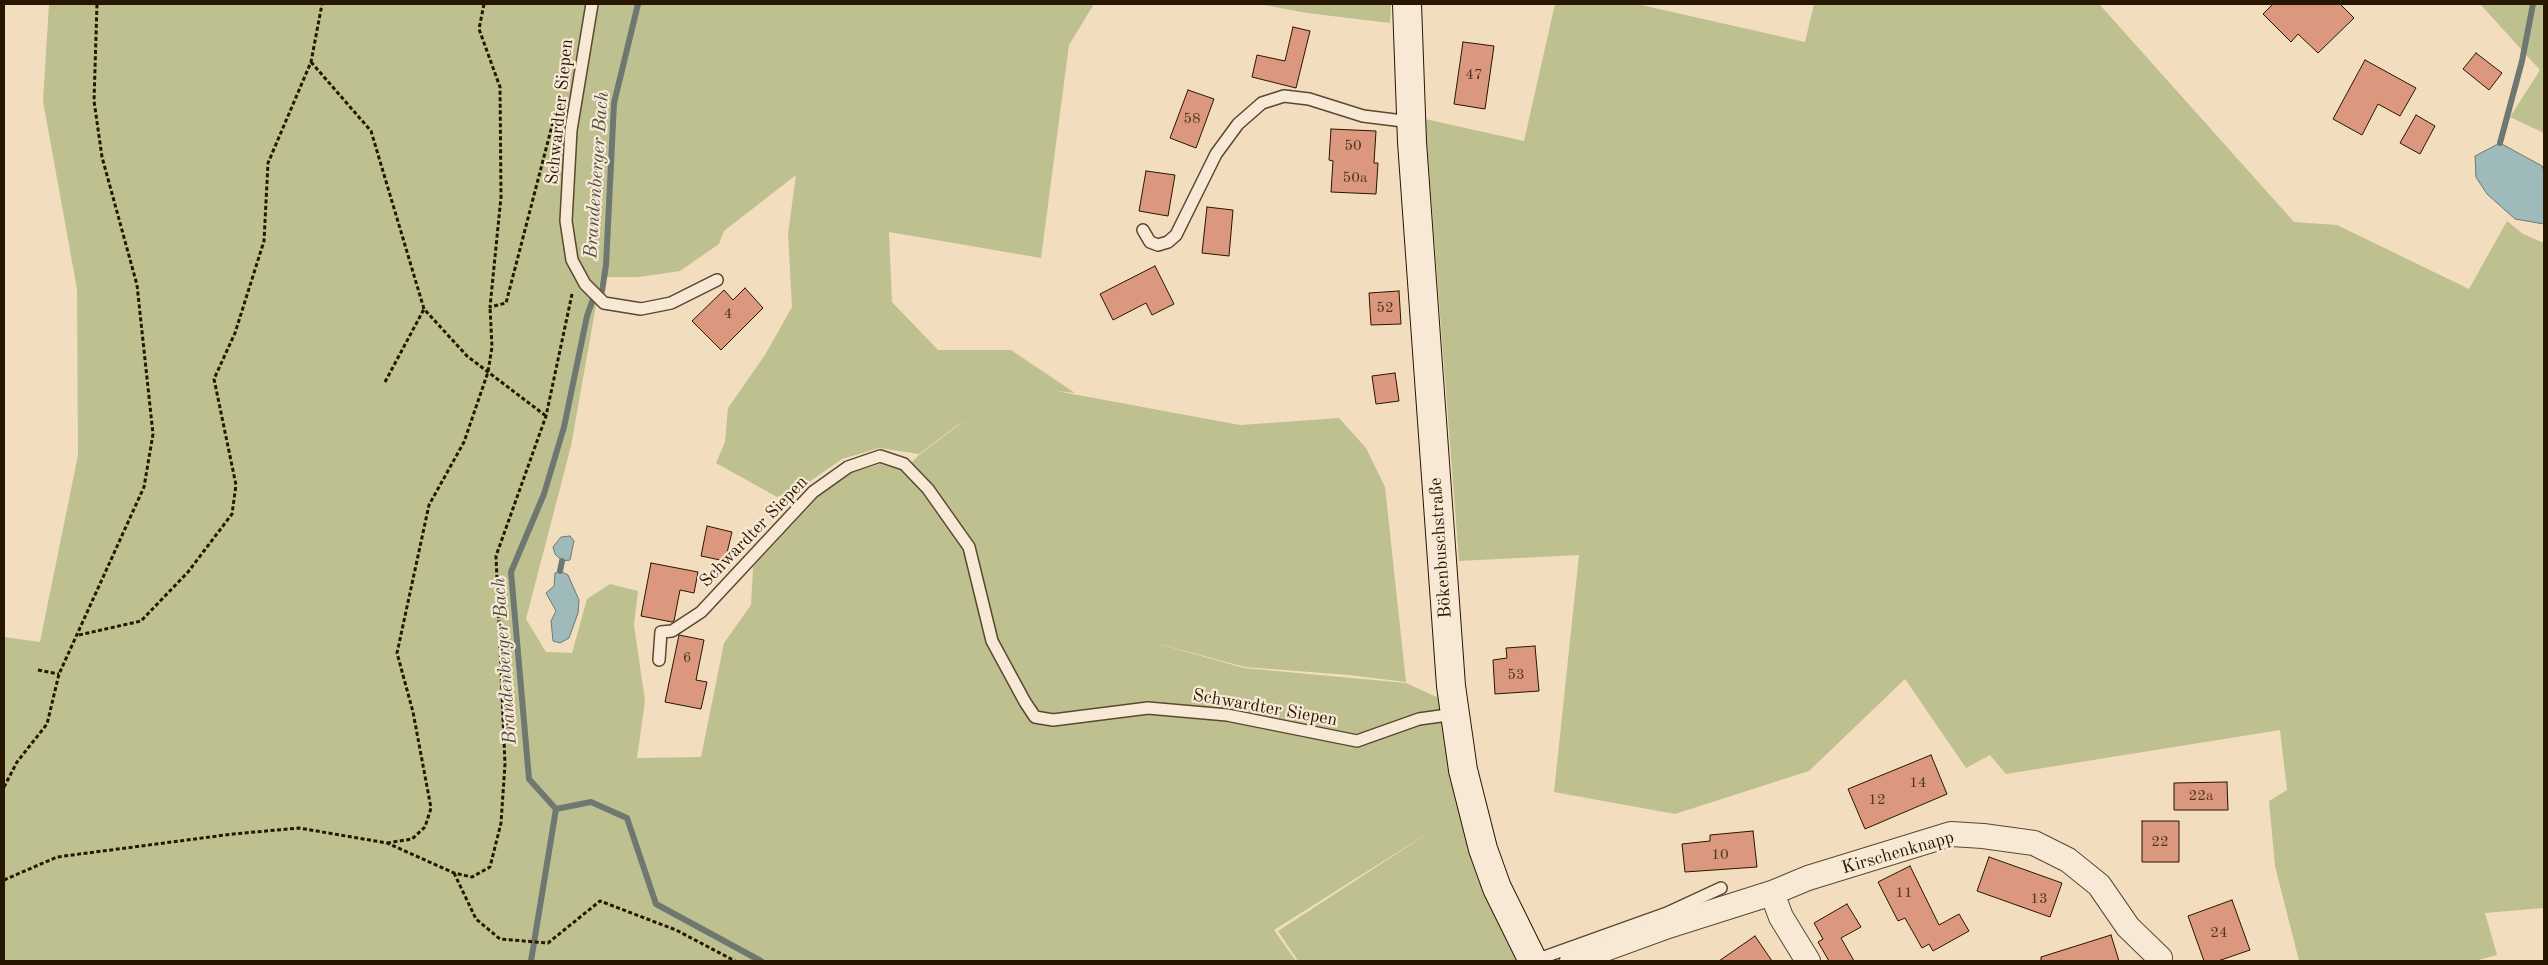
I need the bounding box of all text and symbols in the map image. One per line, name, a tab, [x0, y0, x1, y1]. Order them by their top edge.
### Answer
street label: Schwardter Siepen	[542, 38, 578, 186]
house number: 47	[1465, 66, 1483, 84]
water label: Brandenberger Bach	[580, 91, 614, 259]
house number: 58	[1183, 110, 1201, 128]
house number: 50	[1344, 137, 1362, 155]
house number: 50a	[1343, 169, 1367, 187]
house number: 52	[1376, 299, 1394, 317]
house number: 4	[724, 305, 732, 323]
street label: Schwardter Siepen	[695, 472, 813, 592]
street label: Bökenbuschstraße	[1425, 477, 1457, 619]
water label: Brandenberger Bach	[488, 577, 522, 745]
house number: 6	[683, 649, 691, 667]
house number: 53	[1507, 666, 1525, 684]
street label: Schwardter Siepen	[1191, 685, 1339, 731]
house number: 14	[1909, 774, 1927, 792]
house number: 22a	[2189, 787, 2213, 805]
house number: 12	[1868, 791, 1886, 809]
street label: Kirschenknapp	[1839, 827, 1957, 879]
house number: 22	[2151, 833, 2169, 851]
house number: 10	[1711, 846, 1729, 864]
house number: 11	[1895, 884, 1913, 902]
house number: 13	[2030, 890, 2048, 908]
house number: 24	[2210, 924, 2228, 942]

